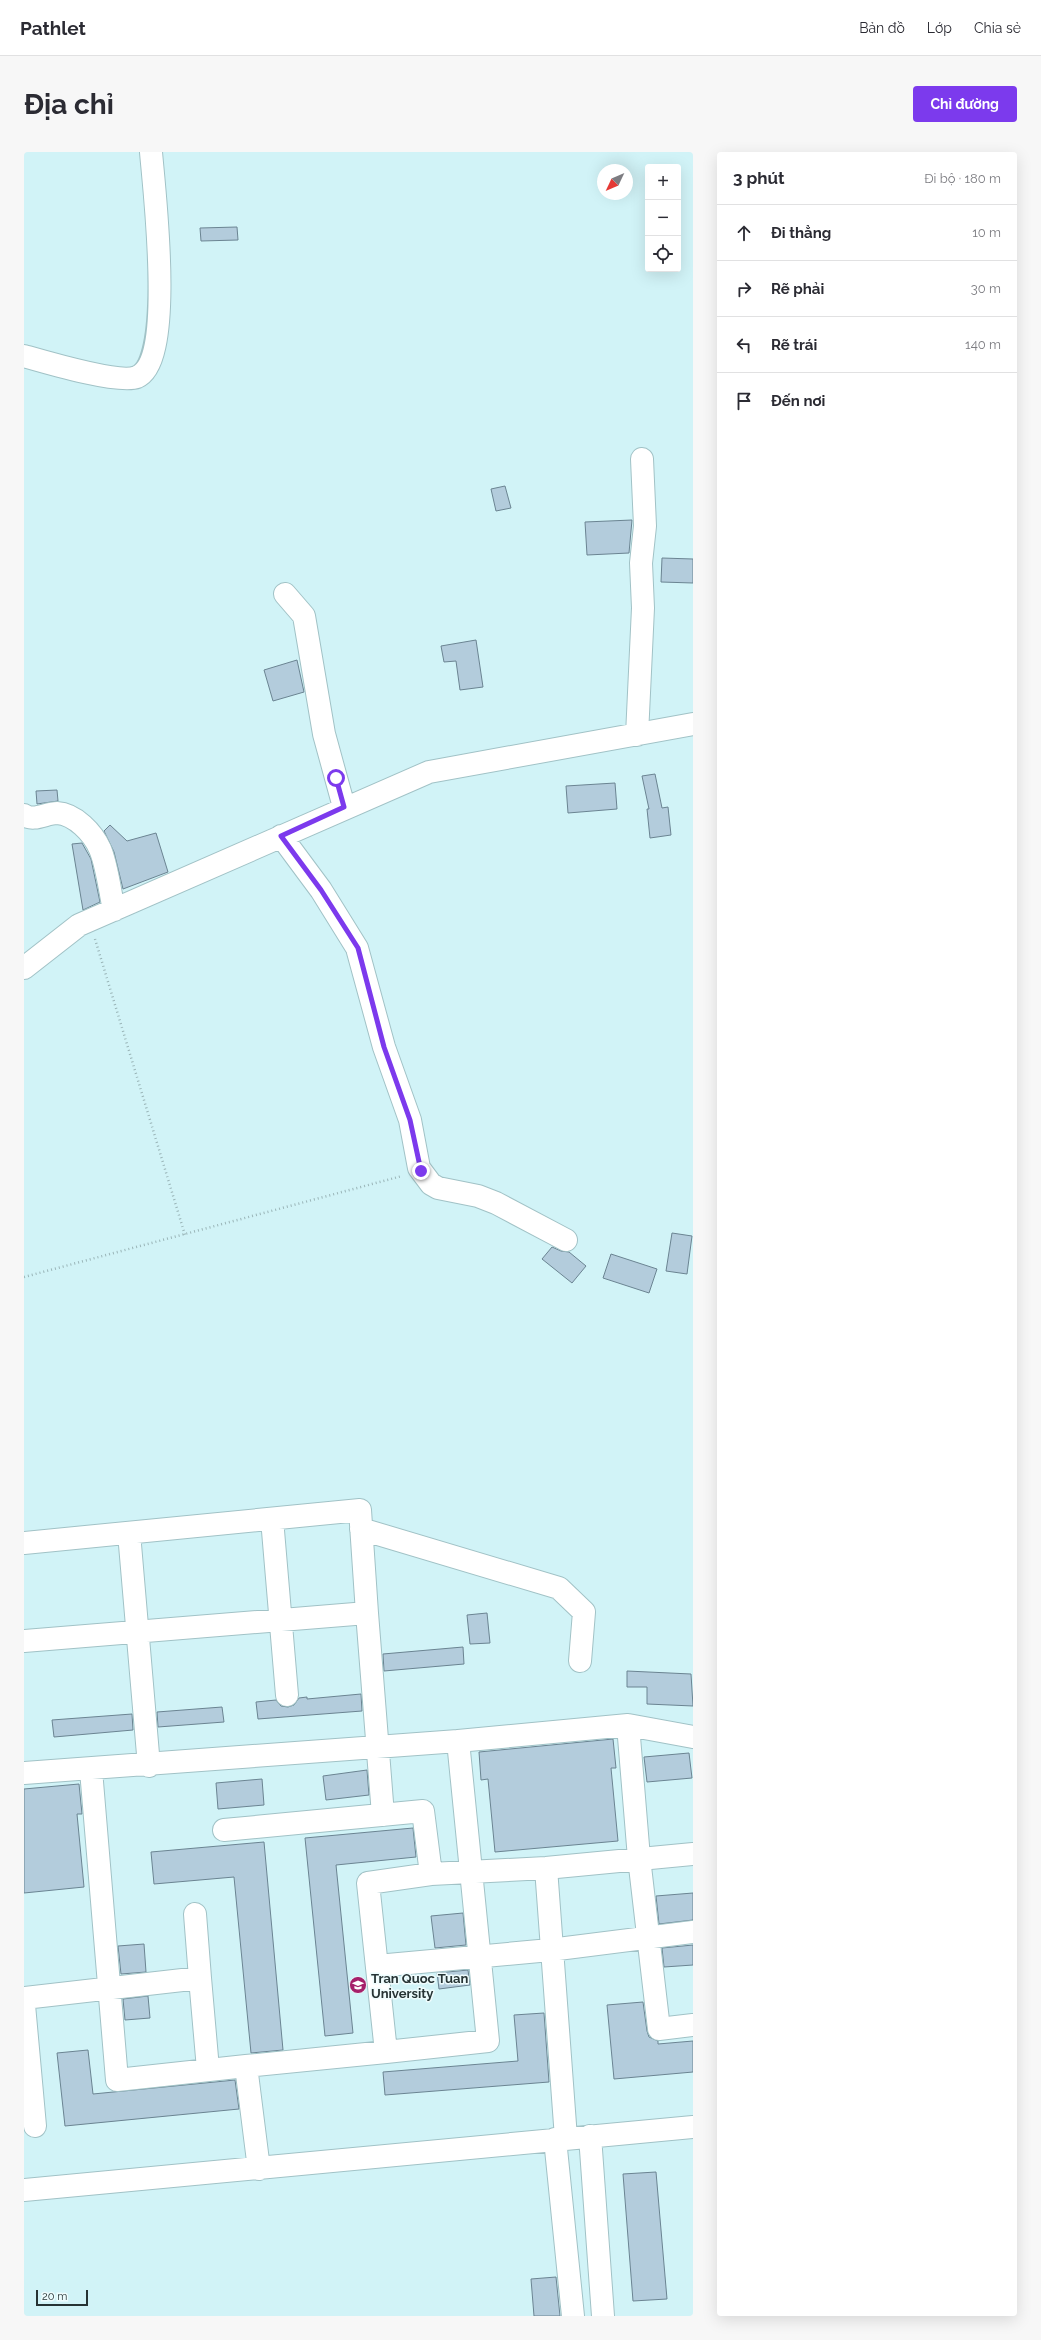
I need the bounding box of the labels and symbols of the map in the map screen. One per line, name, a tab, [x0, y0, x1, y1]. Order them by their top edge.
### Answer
north arrow	[597, 164, 633, 200]
route start	[327, 769, 345, 787]
route end	[412, 1162, 430, 1180]
place label: Tran Quoc Tuan University	[371, 1971, 468, 2001]
school or university icon: Tran Quoc Tuan University	[348, 1975, 368, 1995]
scale bar	[36, 2288, 88, 2307]

